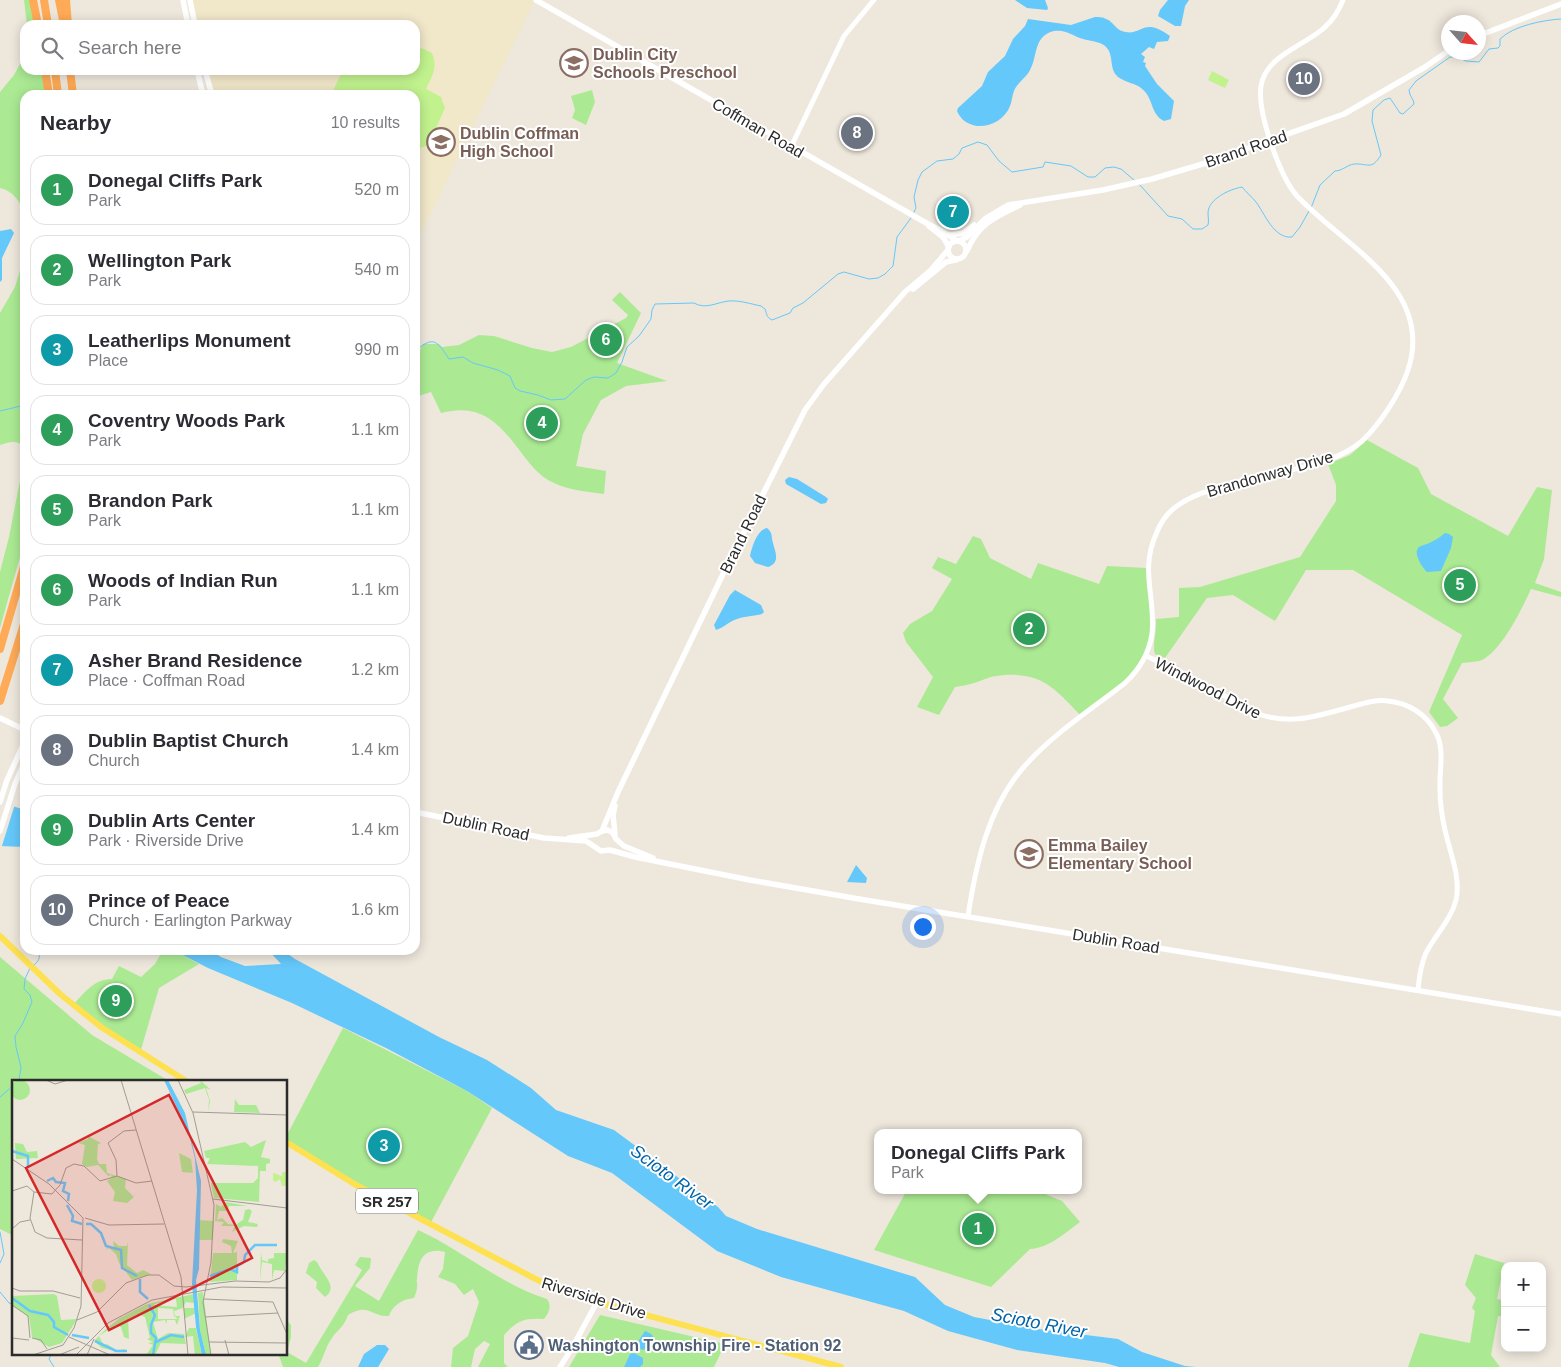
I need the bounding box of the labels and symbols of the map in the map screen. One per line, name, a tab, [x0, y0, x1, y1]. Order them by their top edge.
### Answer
north arrow	[1441, 15, 1486, 60]
place label: Dublin City Schools Preschool	[593, 46, 737, 81]
school or university icon: Dublin City Schools Preschool	[559, 48, 589, 78]
pin: 10	[1288, 60, 1320, 98]
street label: Coffman Road	[709, 95, 807, 161]
pin: 8	[841, 114, 873, 152]
place label: Dublin Coffman High School	[460, 125, 579, 160]
school or university icon: Dublin Coffman High School	[426, 127, 456, 157]
street label: Brand Road	[1203, 127, 1289, 171]
pin: 7	[937, 193, 969, 231]
pin: 6	[590, 321, 622, 359]
pin: 4	[526, 404, 558, 442]
street label: Brandonway Drive	[1205, 448, 1335, 500]
street label: Brand Road	[717, 492, 769, 576]
pin: 5	[1444, 566, 1476, 604]
pin: 2	[1013, 610, 1045, 648]
street label: Windwood Drive	[1152, 654, 1264, 722]
street label: Dublin Road	[441, 809, 531, 843]
place label: Emma Bailey Elementary School	[1048, 837, 1192, 872]
school or university icon: Emma Bailey Elementary School	[1014, 839, 1044, 869]
your location	[910, 914, 936, 940]
street label: Dublin Road	[1071, 926, 1161, 956]
pin: 9	[100, 982, 132, 1020]
inset map	[12, 1080, 288, 1354]
pin: 3	[368, 1127, 400, 1165]
water label: Scioto River	[627, 1140, 718, 1214]
road number: SR 257	[356, 1188, 418, 1214]
pin: 1	[962, 1210, 994, 1248]
street label: Riverside Drive	[540, 1274, 648, 1322]
water label: Scioto River	[989, 1304, 1090, 1342]
public building icon: Washington Township Fire - Station 92	[514, 1330, 544, 1360]
place label: Washington Township Fire - Station 92	[548, 1337, 841, 1354]

